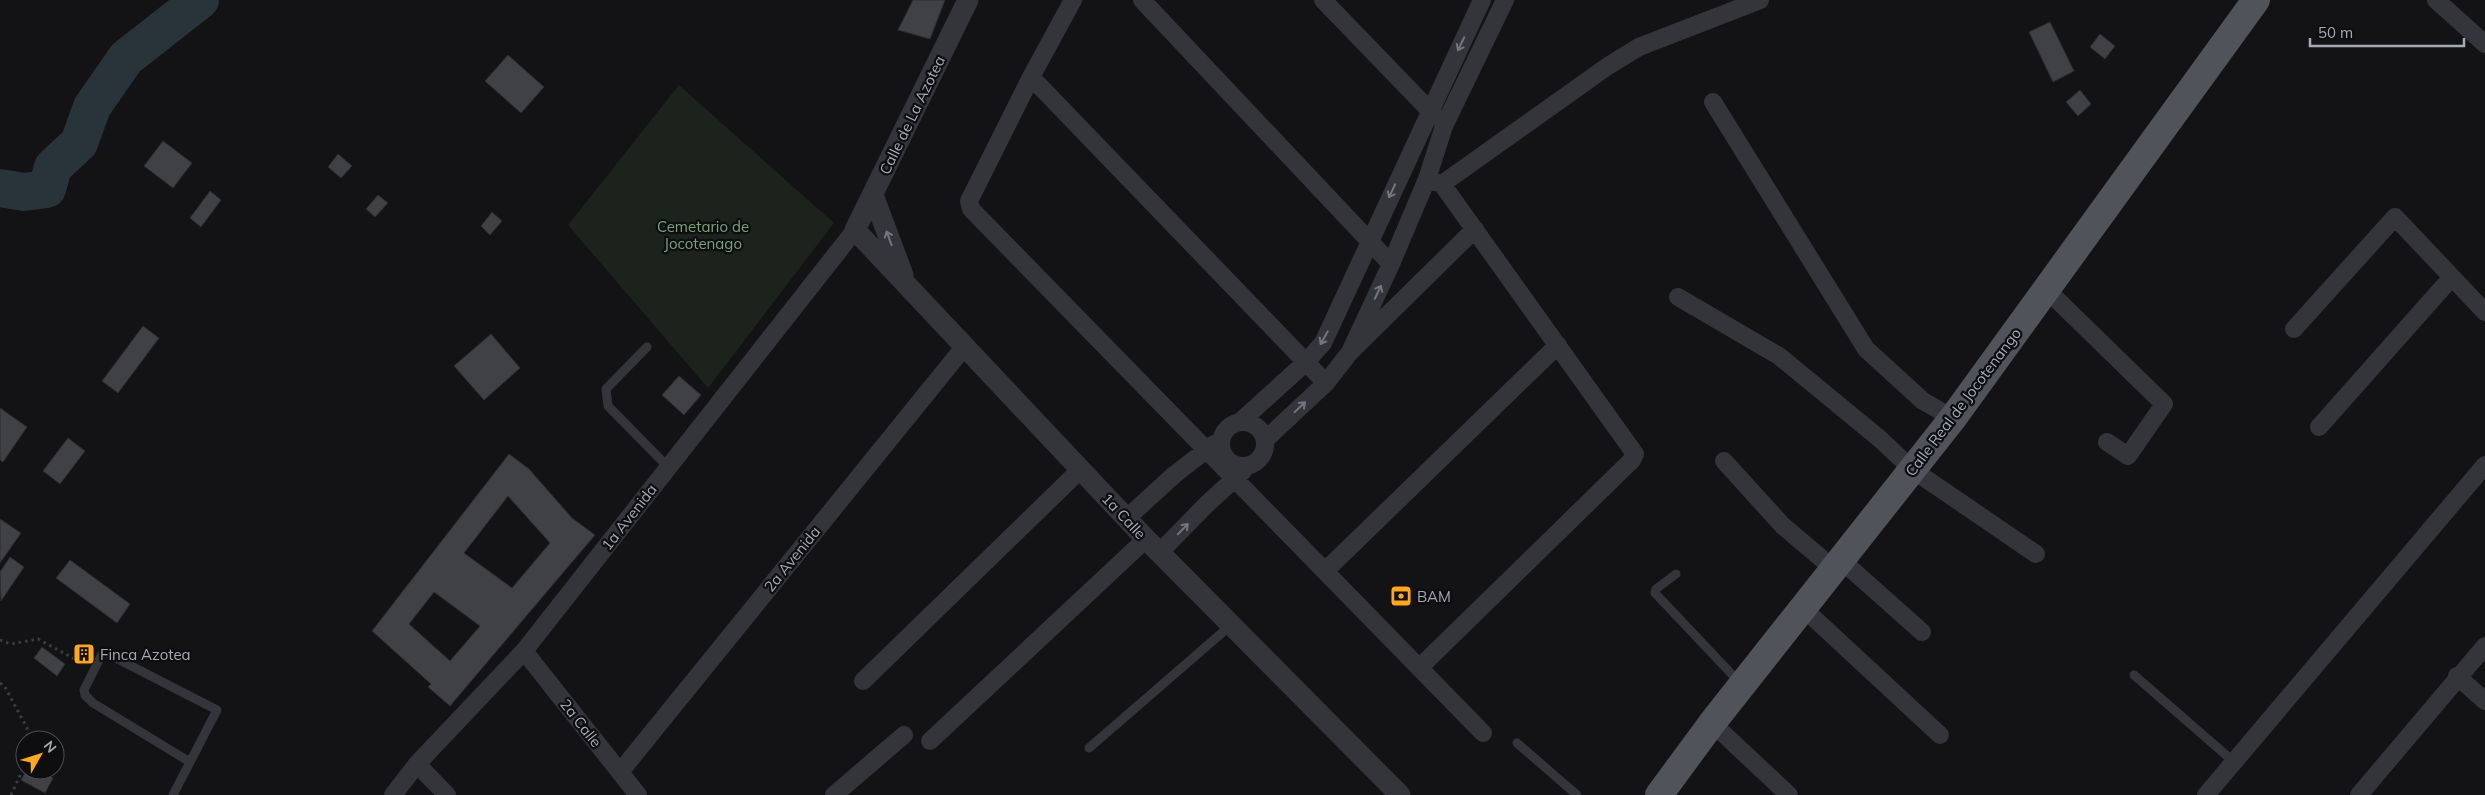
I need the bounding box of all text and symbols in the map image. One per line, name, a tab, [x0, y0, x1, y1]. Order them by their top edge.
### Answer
scale bar	[2310, 15, 2464, 47]
text: 50 m	[2318, 23, 2353, 42]
one-way arrow	[1456, 36, 1465, 51]
street label: Calle de La Azotea	[875, 52, 949, 178]
one-way arrow	[1387, 183, 1396, 198]
park label: Cemetario de Jocotenago	[657, 217, 749, 253]
one-way arrow	[884, 231, 893, 247]
one-way arrow	[1374, 285, 1383, 300]
street label: Calle Real de Jocotenango	[1901, 324, 2025, 480]
one-way arrow	[1319, 331, 1329, 346]
one-way arrow	[1294, 401, 1307, 413]
street label: 1a Avenida	[597, 480, 661, 554]
street label: 1a Calle	[1098, 489, 1150, 543]
street label: 2a Avenida	[760, 522, 824, 596]
one-way arrow	[1177, 522, 1189, 535]
bank icon: BAM	[1389, 584, 1413, 608]
place label: BAM	[1417, 587, 1451, 606]
building icon: Finca Azotea	[72, 642, 96, 666]
place label: Finca Azotea	[100, 645, 191, 664]
street label: 2a Calle	[556, 695, 606, 751]
north arrow	[15, 730, 65, 780]
text: N	[40, 737, 60, 757]

